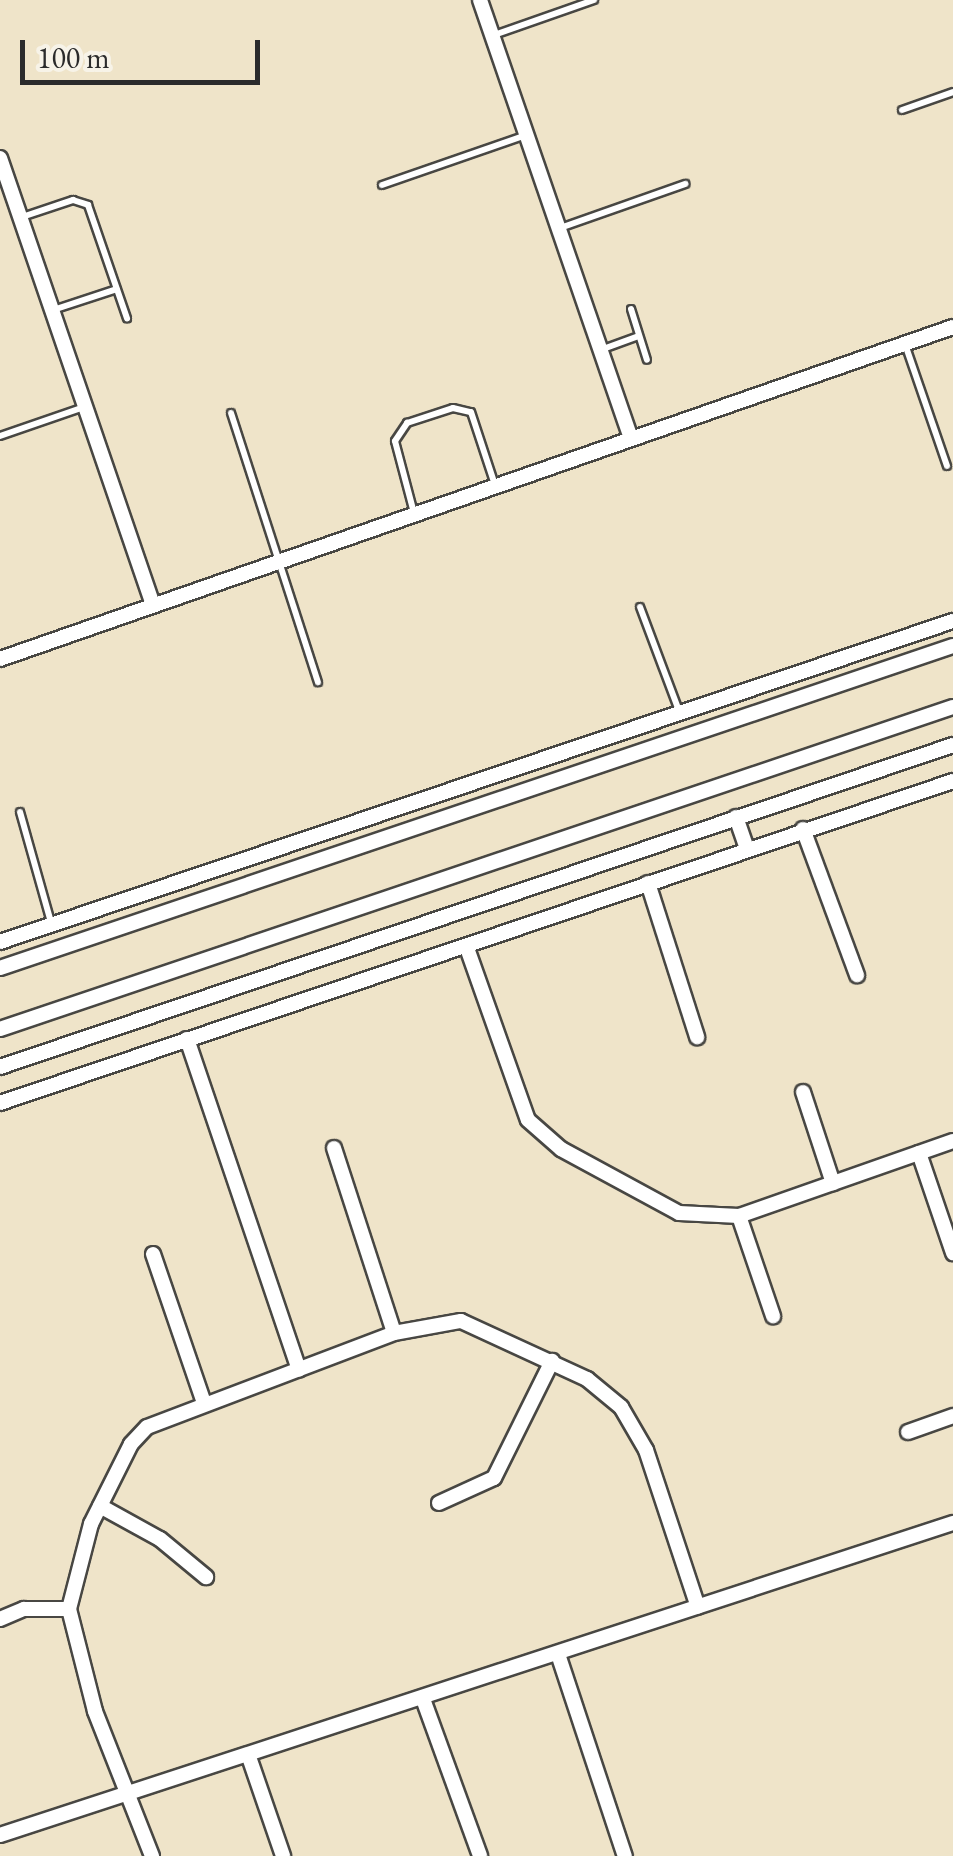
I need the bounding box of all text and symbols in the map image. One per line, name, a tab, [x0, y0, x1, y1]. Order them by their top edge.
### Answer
scale bar	[25, 20, 265, 82]
text: 100 m	[37, 38, 110, 77]

